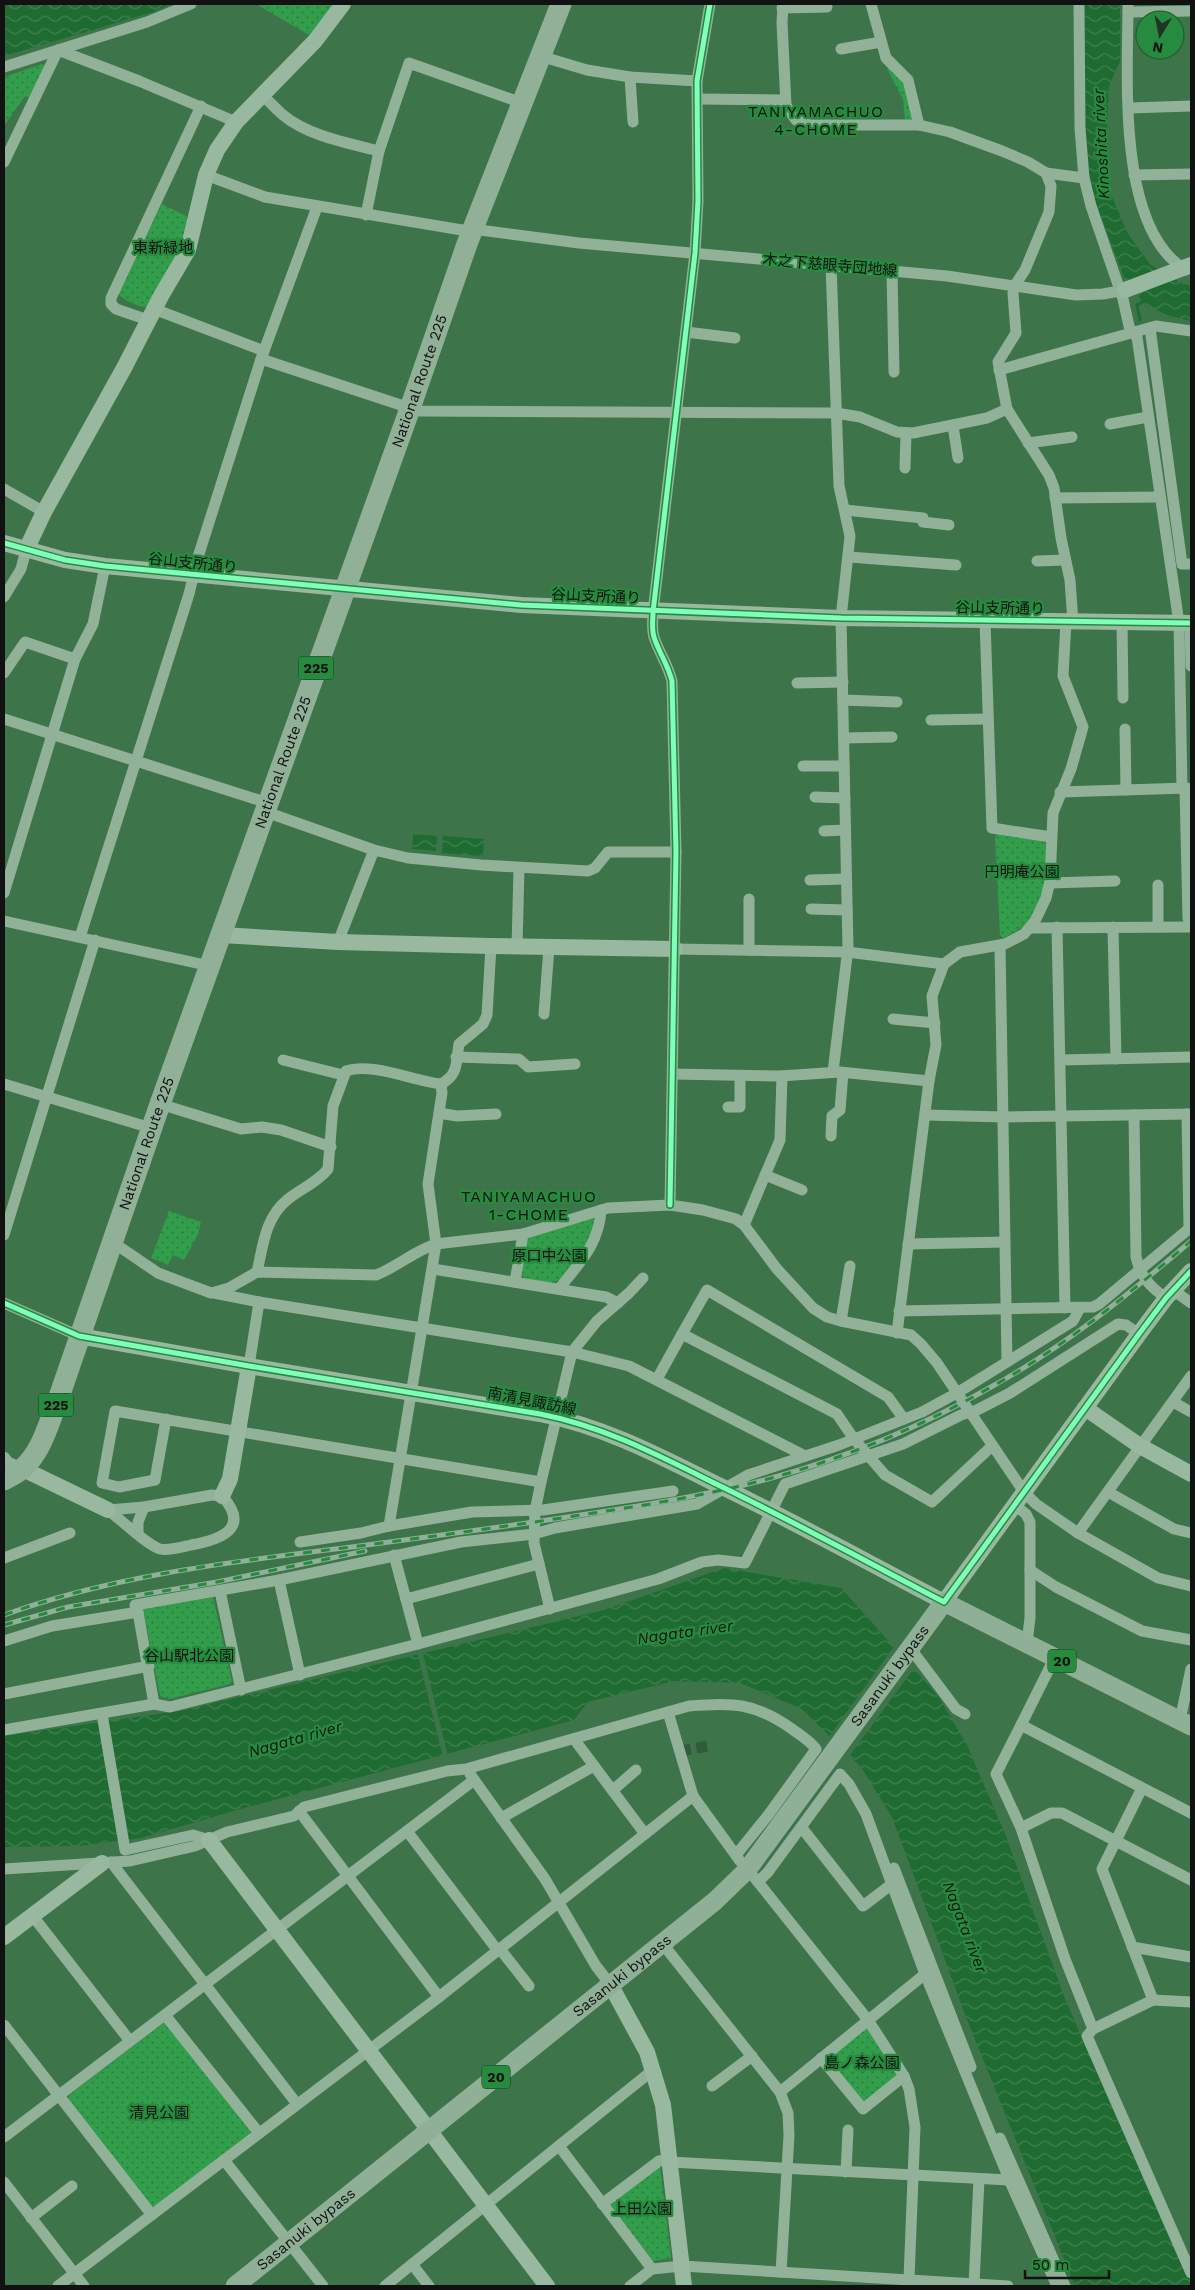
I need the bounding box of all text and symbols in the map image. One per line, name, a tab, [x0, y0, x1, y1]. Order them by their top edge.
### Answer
north arrow	[1135, 10, 1185, 60]
text: N	[1151, 39, 1164, 57]
water label: Kinoshita river	[1089, 87, 1113, 200]
district label: TANIYAMACHUO 4-CHOME	[748, 102, 884, 139]
park label: 東新緑地	[133, 239, 193, 257]
street label: 木之下慈眼寺団地線	[762, 250, 898, 280]
street label: National Route 225	[388, 312, 451, 450]
street label: 谷山支所通り	[147, 549, 239, 577]
street label: 谷山支所通り	[551, 585, 641, 607]
street label: 谷山支所通り	[955, 598, 1045, 618]
road number: 225	[298, 656, 334, 680]
street label: National Route 225	[251, 693, 315, 831]
park label: 円明庵公園	[984, 863, 1060, 881]
street label: National Route 225	[115, 1075, 178, 1213]
district label: TANIYAMACHUO 1-CHOME	[461, 1187, 597, 1224]
park label: 原口中公園	[511, 1247, 587, 1265]
street label: 南清見諏訪線	[486, 1384, 578, 1418]
road number: 225	[38, 1394, 74, 1416]
water label: Nagata river	[636, 1616, 735, 1648]
street label: Sasanuki bypass	[847, 1621, 933, 1730]
park label: 谷山駅北公園	[144, 1647, 234, 1665]
road number: 20	[1048, 1650, 1076, 1672]
water label: Nagata river	[246, 1716, 345, 1761]
water label: Nagata river	[939, 1879, 991, 1976]
street label: Sasanuki bypass	[569, 1931, 675, 2021]
park label: 島ノ森公園	[824, 2054, 900, 2072]
road number: 20	[482, 2066, 510, 2088]
park label: 清見公園	[129, 2104, 189, 2122]
street label: Sasanuki bypass	[253, 2184, 359, 2274]
park label: 上田公園	[612, 2200, 672, 2218]
scale bar	[1025, 2248, 1109, 2280]
text: 50 m	[1032, 2256, 1069, 2274]

